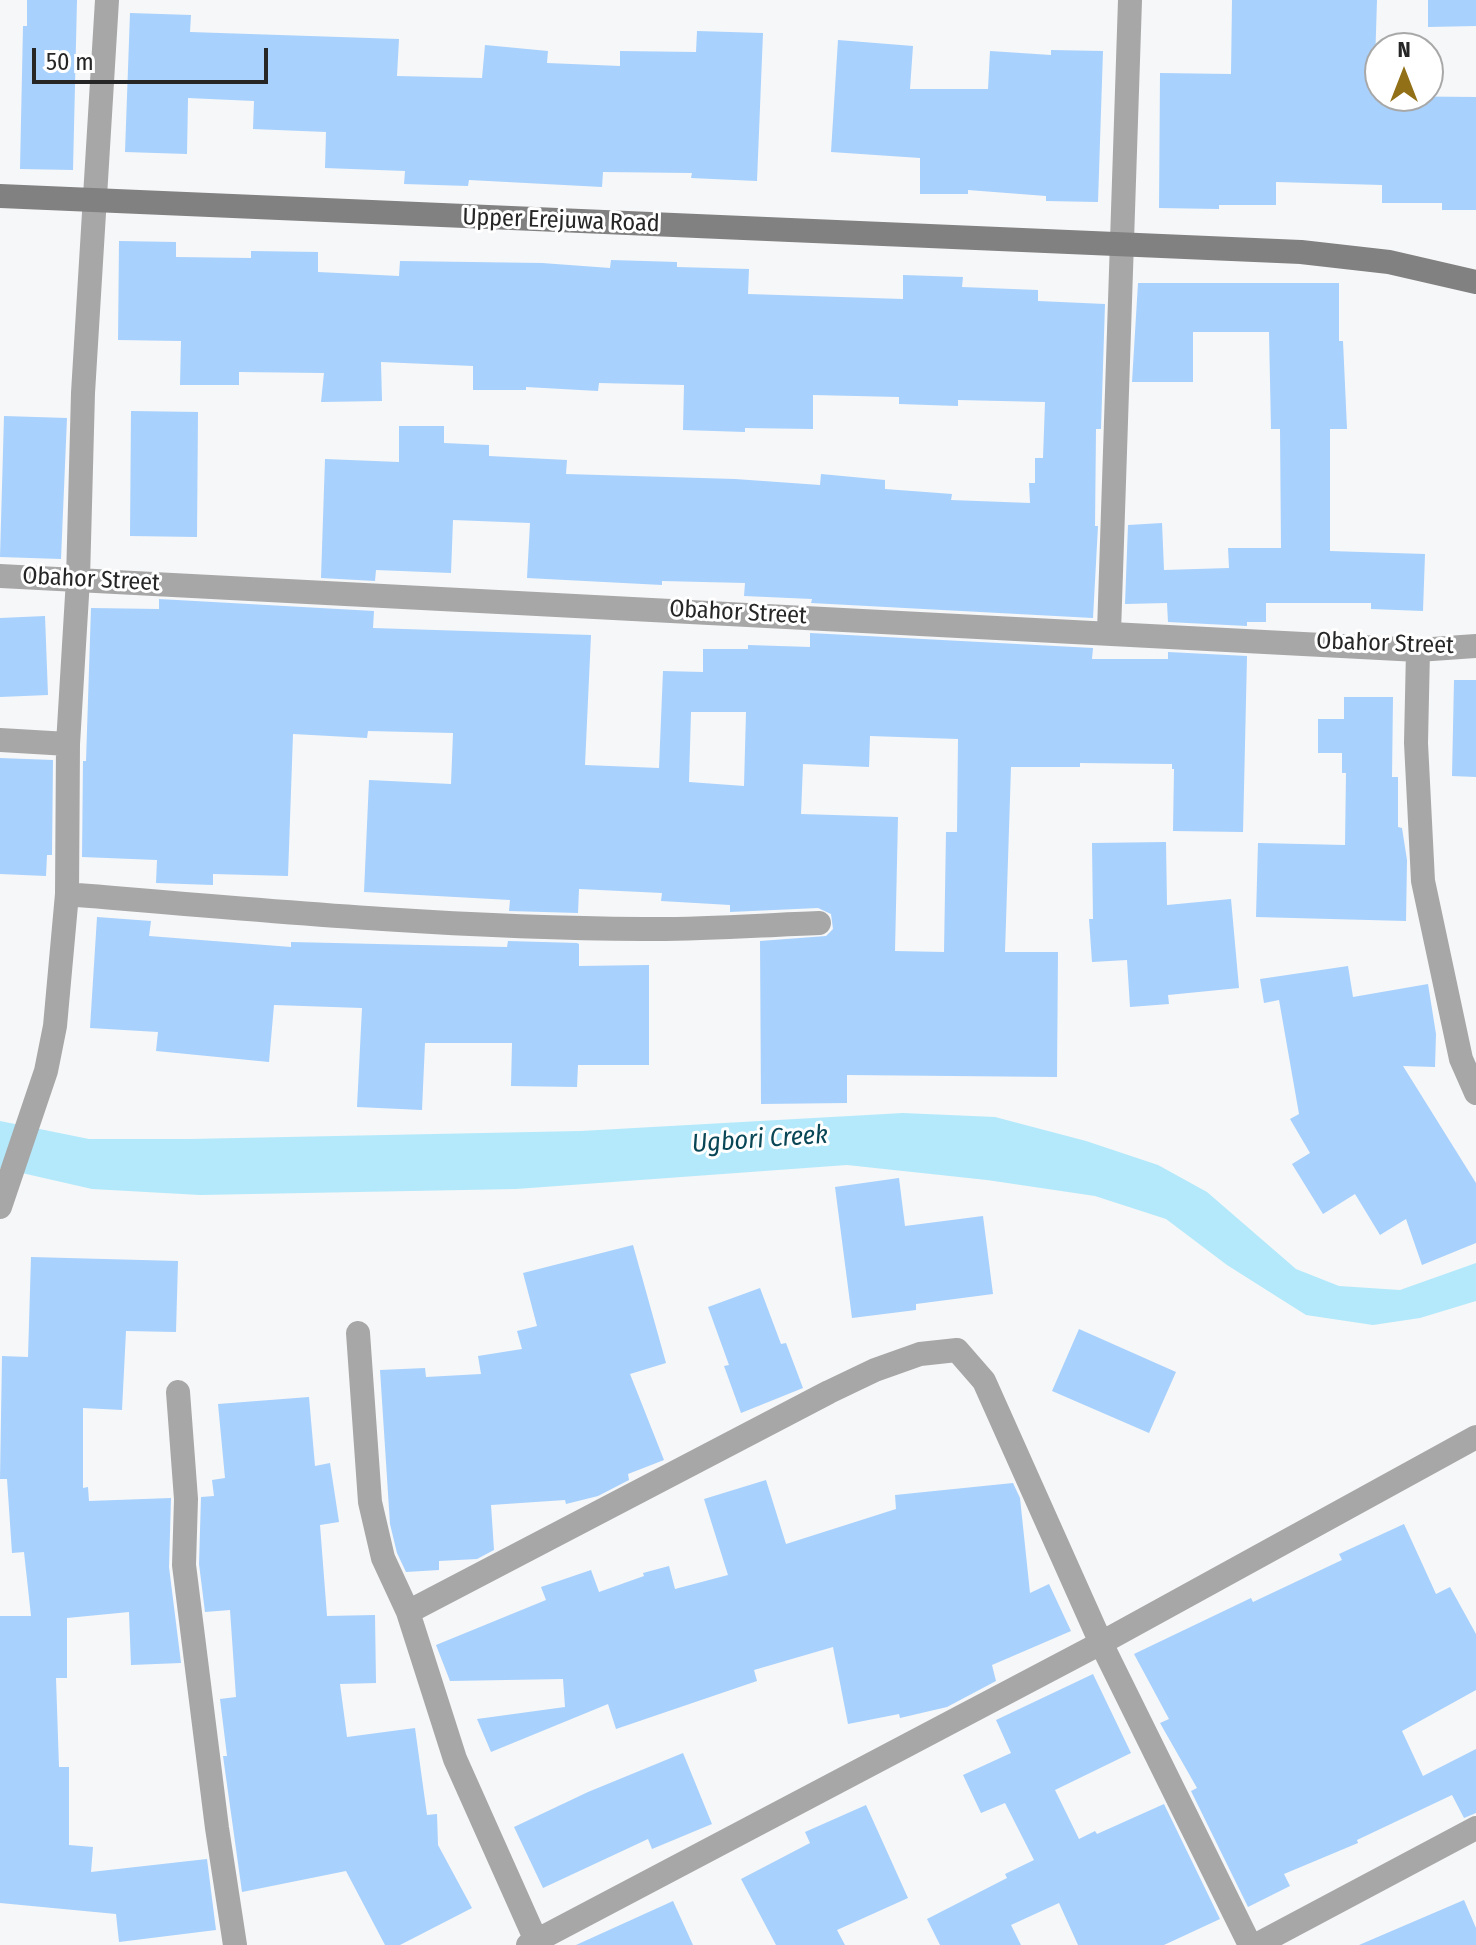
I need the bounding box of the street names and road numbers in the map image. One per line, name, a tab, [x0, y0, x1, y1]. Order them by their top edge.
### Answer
street label: Upper Erejuwa Road	[462, 203, 660, 239]
street label: Obahor Street	[21, 562, 161, 598]
street label: Obahor Street	[668, 595, 808, 631]
street label: Obahor Street	[1316, 627, 1454, 661]

